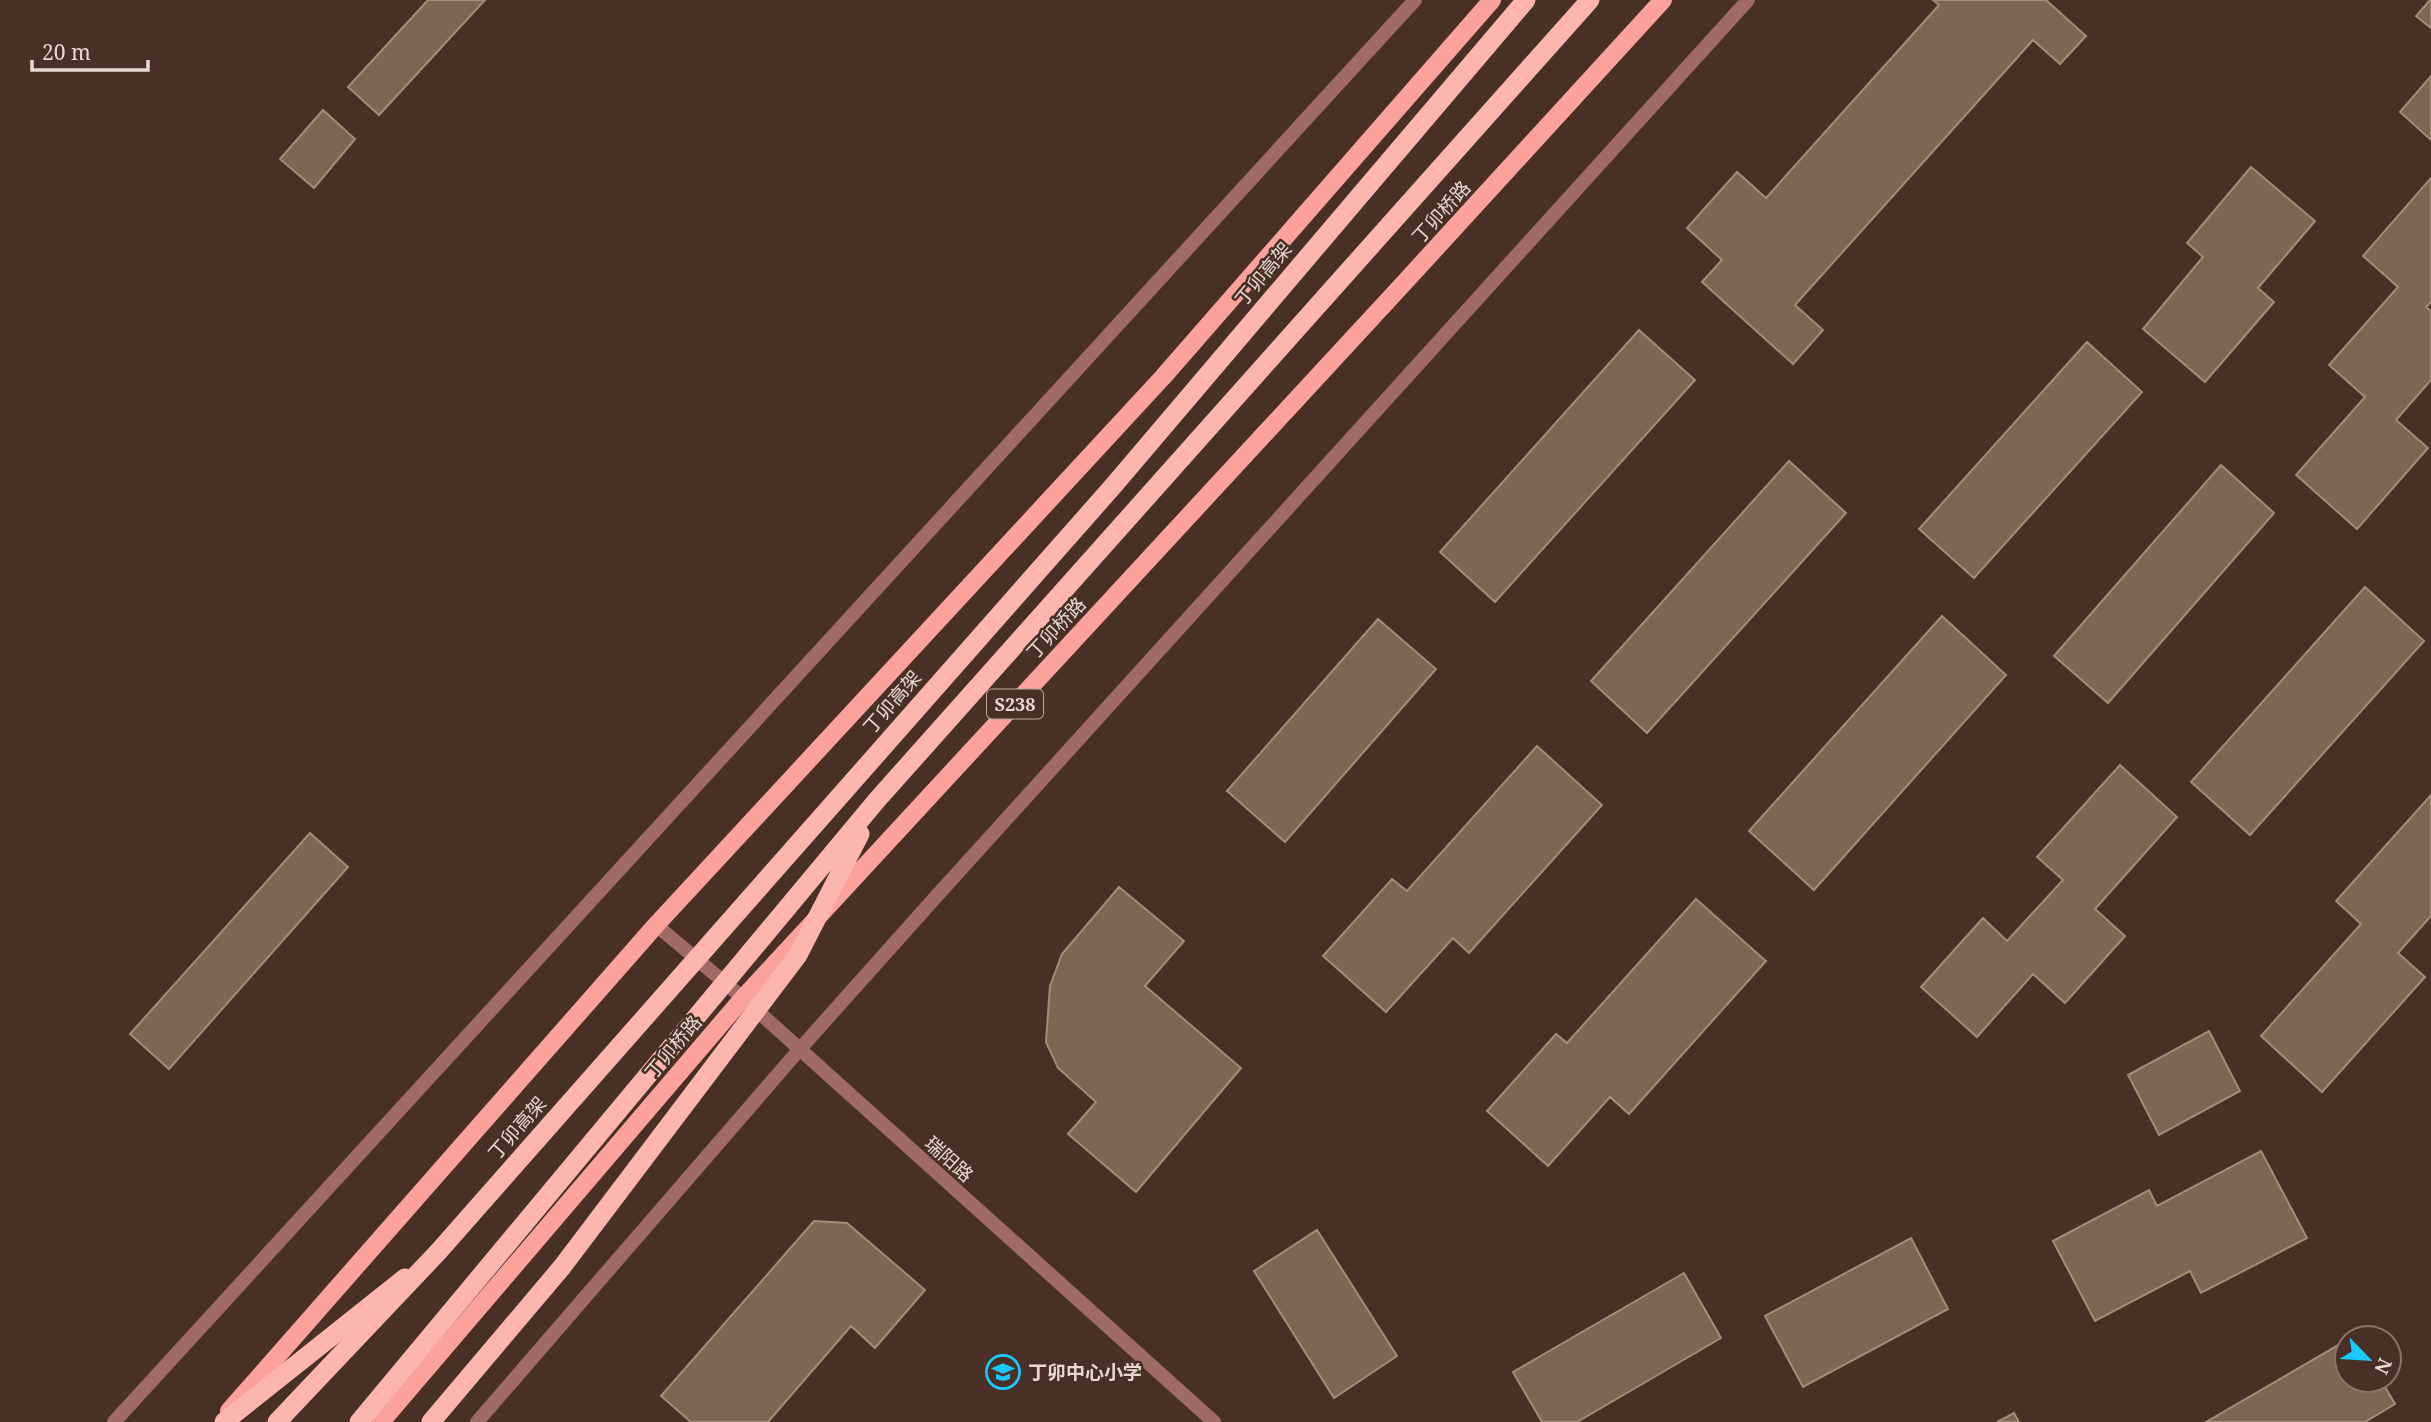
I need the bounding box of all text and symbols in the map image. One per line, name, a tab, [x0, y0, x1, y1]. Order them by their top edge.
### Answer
scale bar	[32, 28, 147, 72]
text: 20 m	[42, 38, 91, 66]
street label: 丁卯桥路	[1406, 175, 1476, 249]
street label: 丁卯高架	[1229, 237, 1297, 311]
street label: 丁卯桥路	[1021, 591, 1091, 665]
street label: 丁卯高架	[857, 665, 927, 739]
road number: S238	[987, 690, 1043, 718]
street label: 丁卯桥路	[639, 1010, 707, 1084]
street label: 丁卯高架	[482, 1091, 552, 1165]
street label: 瑞阳路	[919, 1130, 979, 1188]
north arrow	[2333, 1324, 2403, 1394]
school or university icon: 丁卯中心小学	[984, 1353, 1022, 1391]
text: N	[2368, 1354, 2398, 1378]
place label: 丁卯中心小学	[1028, 1359, 1142, 1385]

